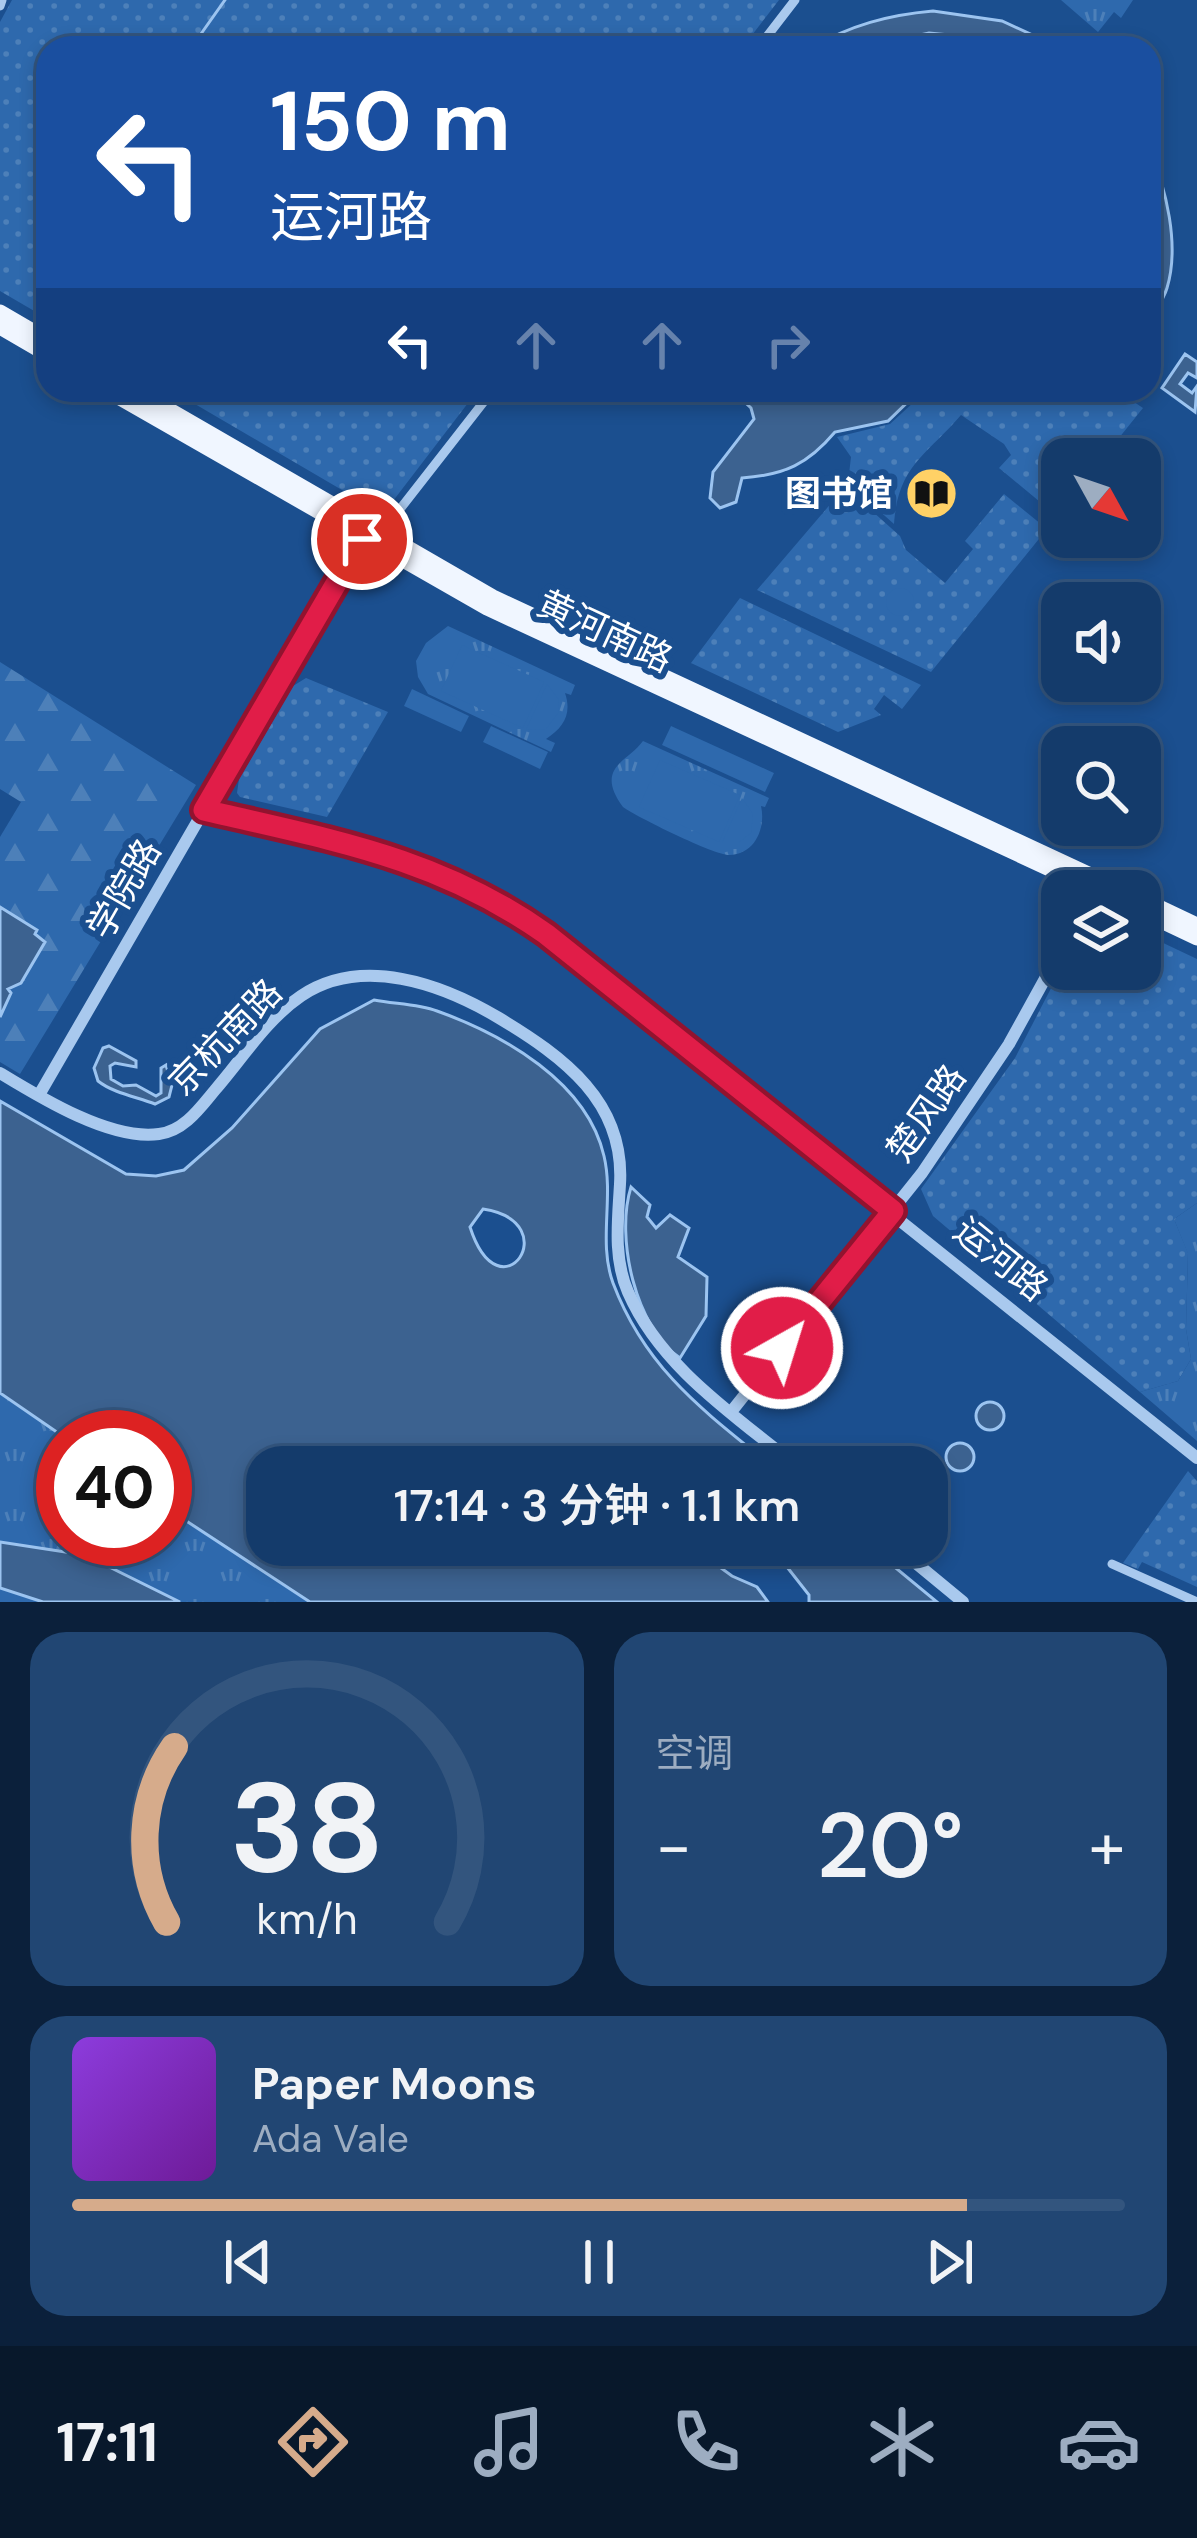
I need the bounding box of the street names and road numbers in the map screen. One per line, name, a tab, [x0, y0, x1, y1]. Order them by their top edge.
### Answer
street label: 黄河南路	[530, 579, 680, 683]
street label: 学院路	[77, 830, 171, 948]
street label: 京杭南路	[158, 969, 292, 1105]
street label: 楚风路	[876, 1055, 976, 1171]
street label: 运河路	[944, 1207, 1058, 1311]

